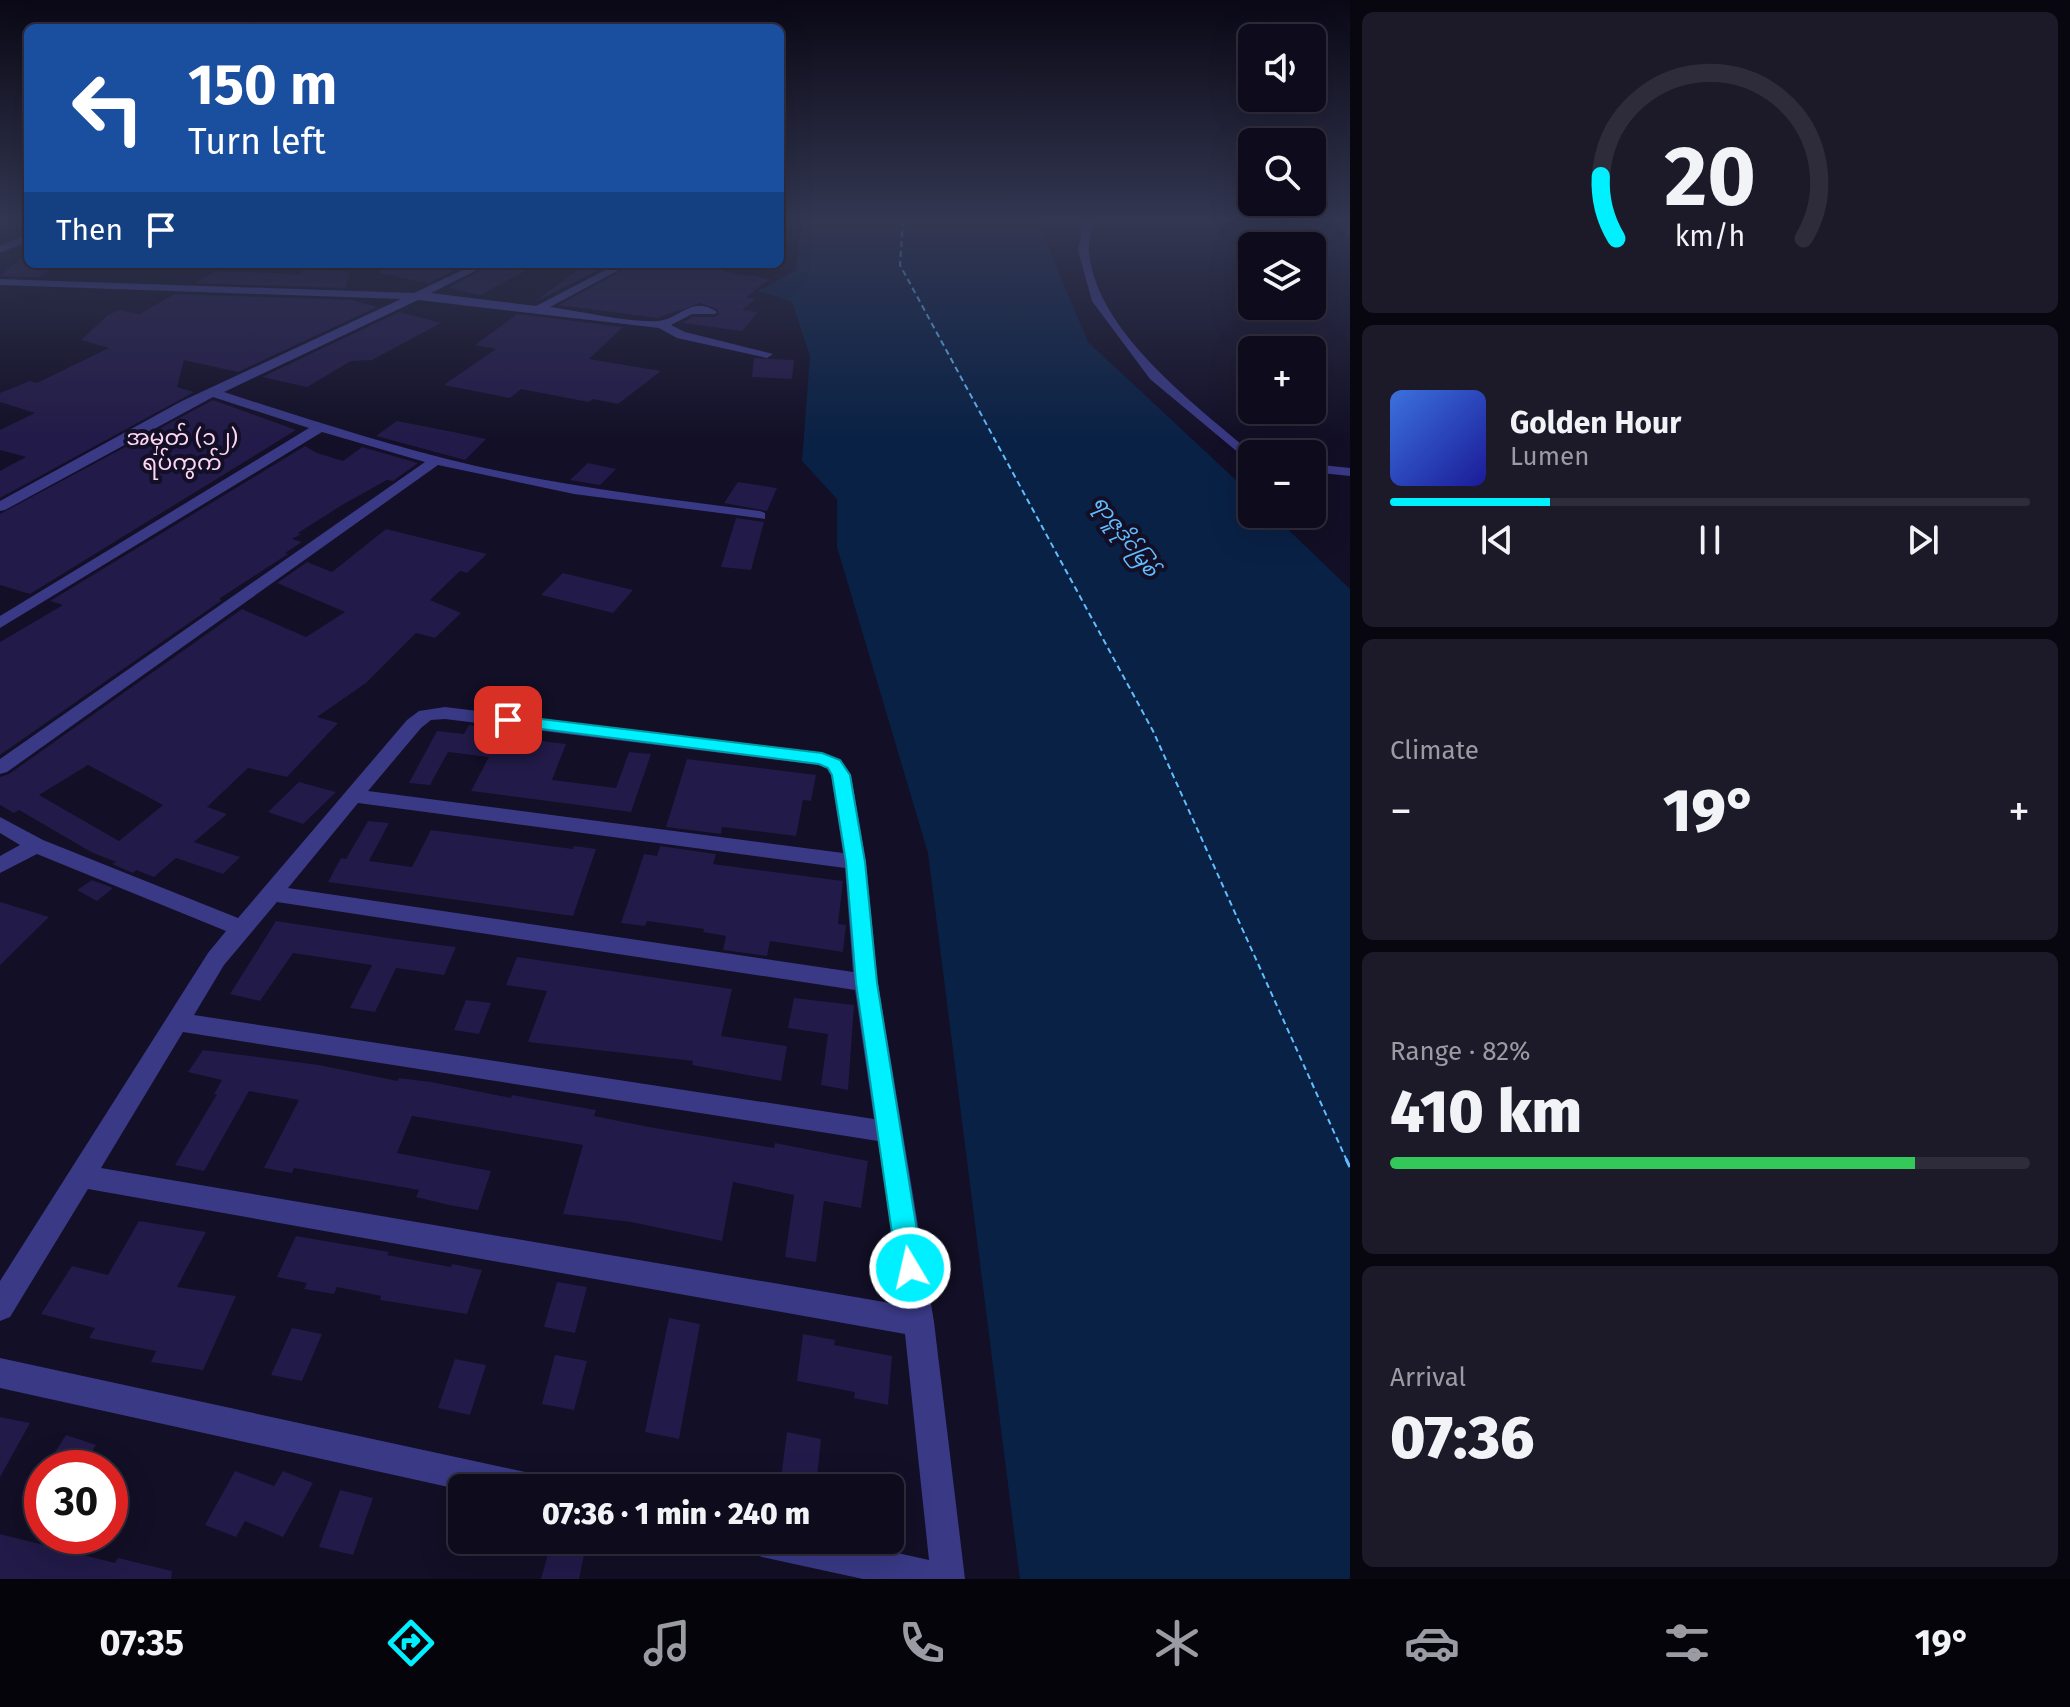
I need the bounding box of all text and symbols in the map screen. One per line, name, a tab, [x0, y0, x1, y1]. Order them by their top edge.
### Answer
map controls	[1238, 24, 1326, 528]
button: sound	[1238, 24, 1326, 112]
text: 150 m	[188, 52, 337, 119]
icon: left	[56, 56, 160, 160]
text: Turn left	[188, 120, 326, 164]
text: 20	[1664, 126, 1756, 226]
button: search	[1238, 128, 1326, 216]
icon: arrive	[139, 208, 183, 252]
text: Then	[56, 212, 123, 248]
text: km/h	[1675, 219, 1745, 254]
button: layers	[1238, 232, 1326, 320]
button: +	[1238, 336, 1326, 424]
text: Golden Hour	[1510, 405, 1681, 441]
district label: အမှတ် (၁၂) ရပ်ကွက်	[126, 422, 238, 480]
button: −	[1238, 440, 1326, 528]
text: Lumen	[1510, 441, 1589, 472]
water label: ရာဇူဒိုင်မြစ်	[1085, 490, 1166, 585]
icon: previous	[1475, 518, 1519, 562]
icon: pause	[1688, 518, 1732, 562]
icon: next	[1901, 518, 1945, 562]
pin	[474, 686, 542, 754]
icon: arrive	[486, 698, 530, 742]
text: Climate	[1390, 735, 1479, 766]
text: 19°	[1663, 775, 1757, 847]
text: −	[1390, 785, 1412, 838]
text: +	[2008, 785, 2030, 838]
text: Range · 82%	[1390, 1036, 1531, 1067]
text: 410 km	[1390, 1076, 1582, 1148]
position arrow	[868, 1226, 952, 1310]
text: Arrival	[1390, 1362, 1466, 1393]
text: 07:36	[1390, 1402, 1534, 1474]
speed limit sign: 30	[24, 1450, 128, 1554]
text: 07:36 · 1 min · 240 m	[542, 1496, 810, 1532]
icon: directions	[383, 1615, 439, 1671]
icon: music	[639, 1615, 695, 1671]
icon: phone	[894, 1615, 950, 1671]
icon: climate	[1149, 1615, 1205, 1671]
icon: car	[1404, 1615, 1460, 1671]
icon: filters	[1659, 1615, 1715, 1671]
text: 07:35	[100, 1621, 184, 1665]
text: 19°	[1915, 1621, 1970, 1665]

